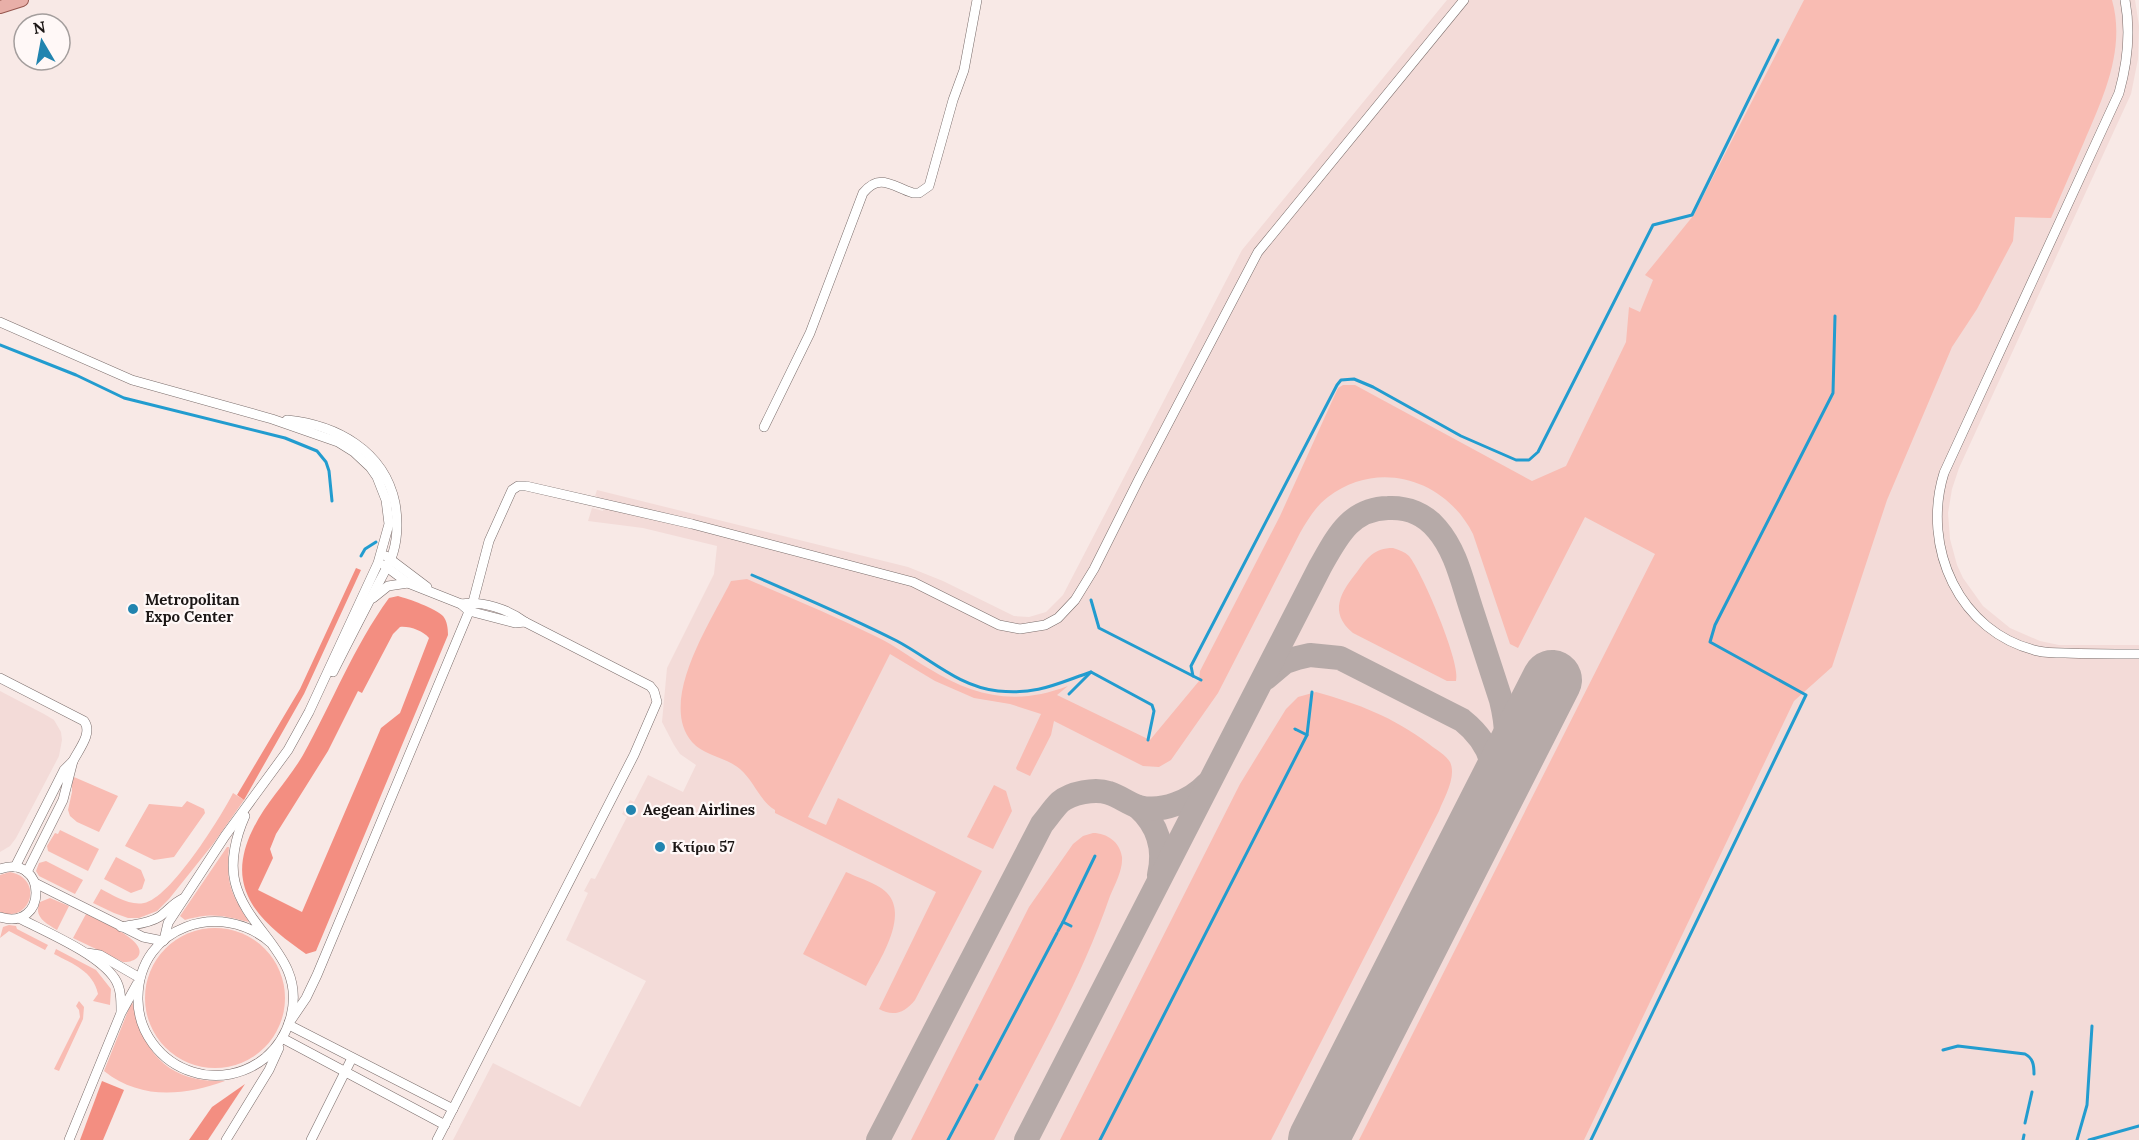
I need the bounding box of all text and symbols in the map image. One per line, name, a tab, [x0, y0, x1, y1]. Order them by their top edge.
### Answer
north arrow	[12, 12, 72, 72]
text: N	[32, 16, 47, 38]
place label: Metropolitan Expo Center	[145, 590, 240, 626]
marker: Metropolitan Expo Center	[126, 602, 140, 616]
place label: Aegean Airlines	[643, 800, 755, 819]
marker: Aegean Airlines	[624, 803, 638, 817]
place label: Κτίριο 57	[672, 837, 735, 856]
marker: Κτίριο 57	[653, 840, 667, 854]

